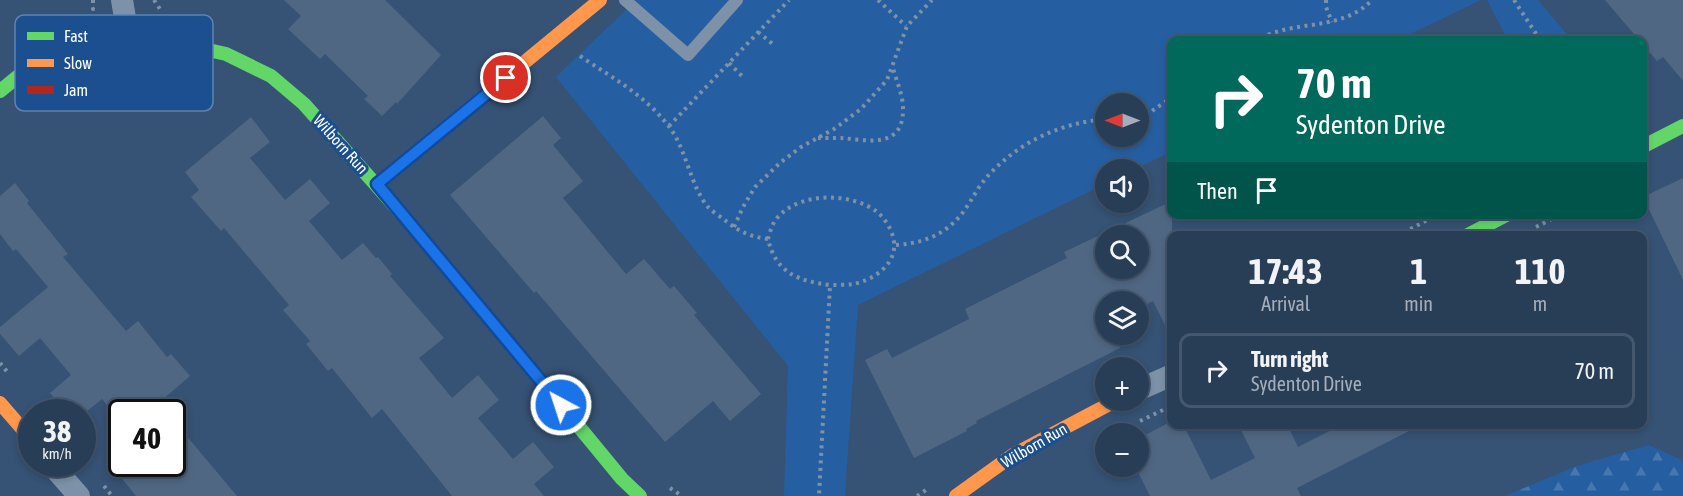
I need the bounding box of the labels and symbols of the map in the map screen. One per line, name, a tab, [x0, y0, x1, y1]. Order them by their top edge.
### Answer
legend	[15, 15, 213, 111]
text: Fast	[64, 27, 88, 45]
pin	[480, 52, 531, 103]
text: Slow	[64, 54, 92, 72]
text: Jam	[64, 81, 88, 99]
north arrow	[1095, 93, 1149, 147]
street label: Wilborn Run	[310, 111, 372, 177]
position arrow	[529, 373, 593, 437]
speed limit sign: 40	[108, 399, 186, 477]
street label: Wilborn Run	[998, 419, 1070, 471]

